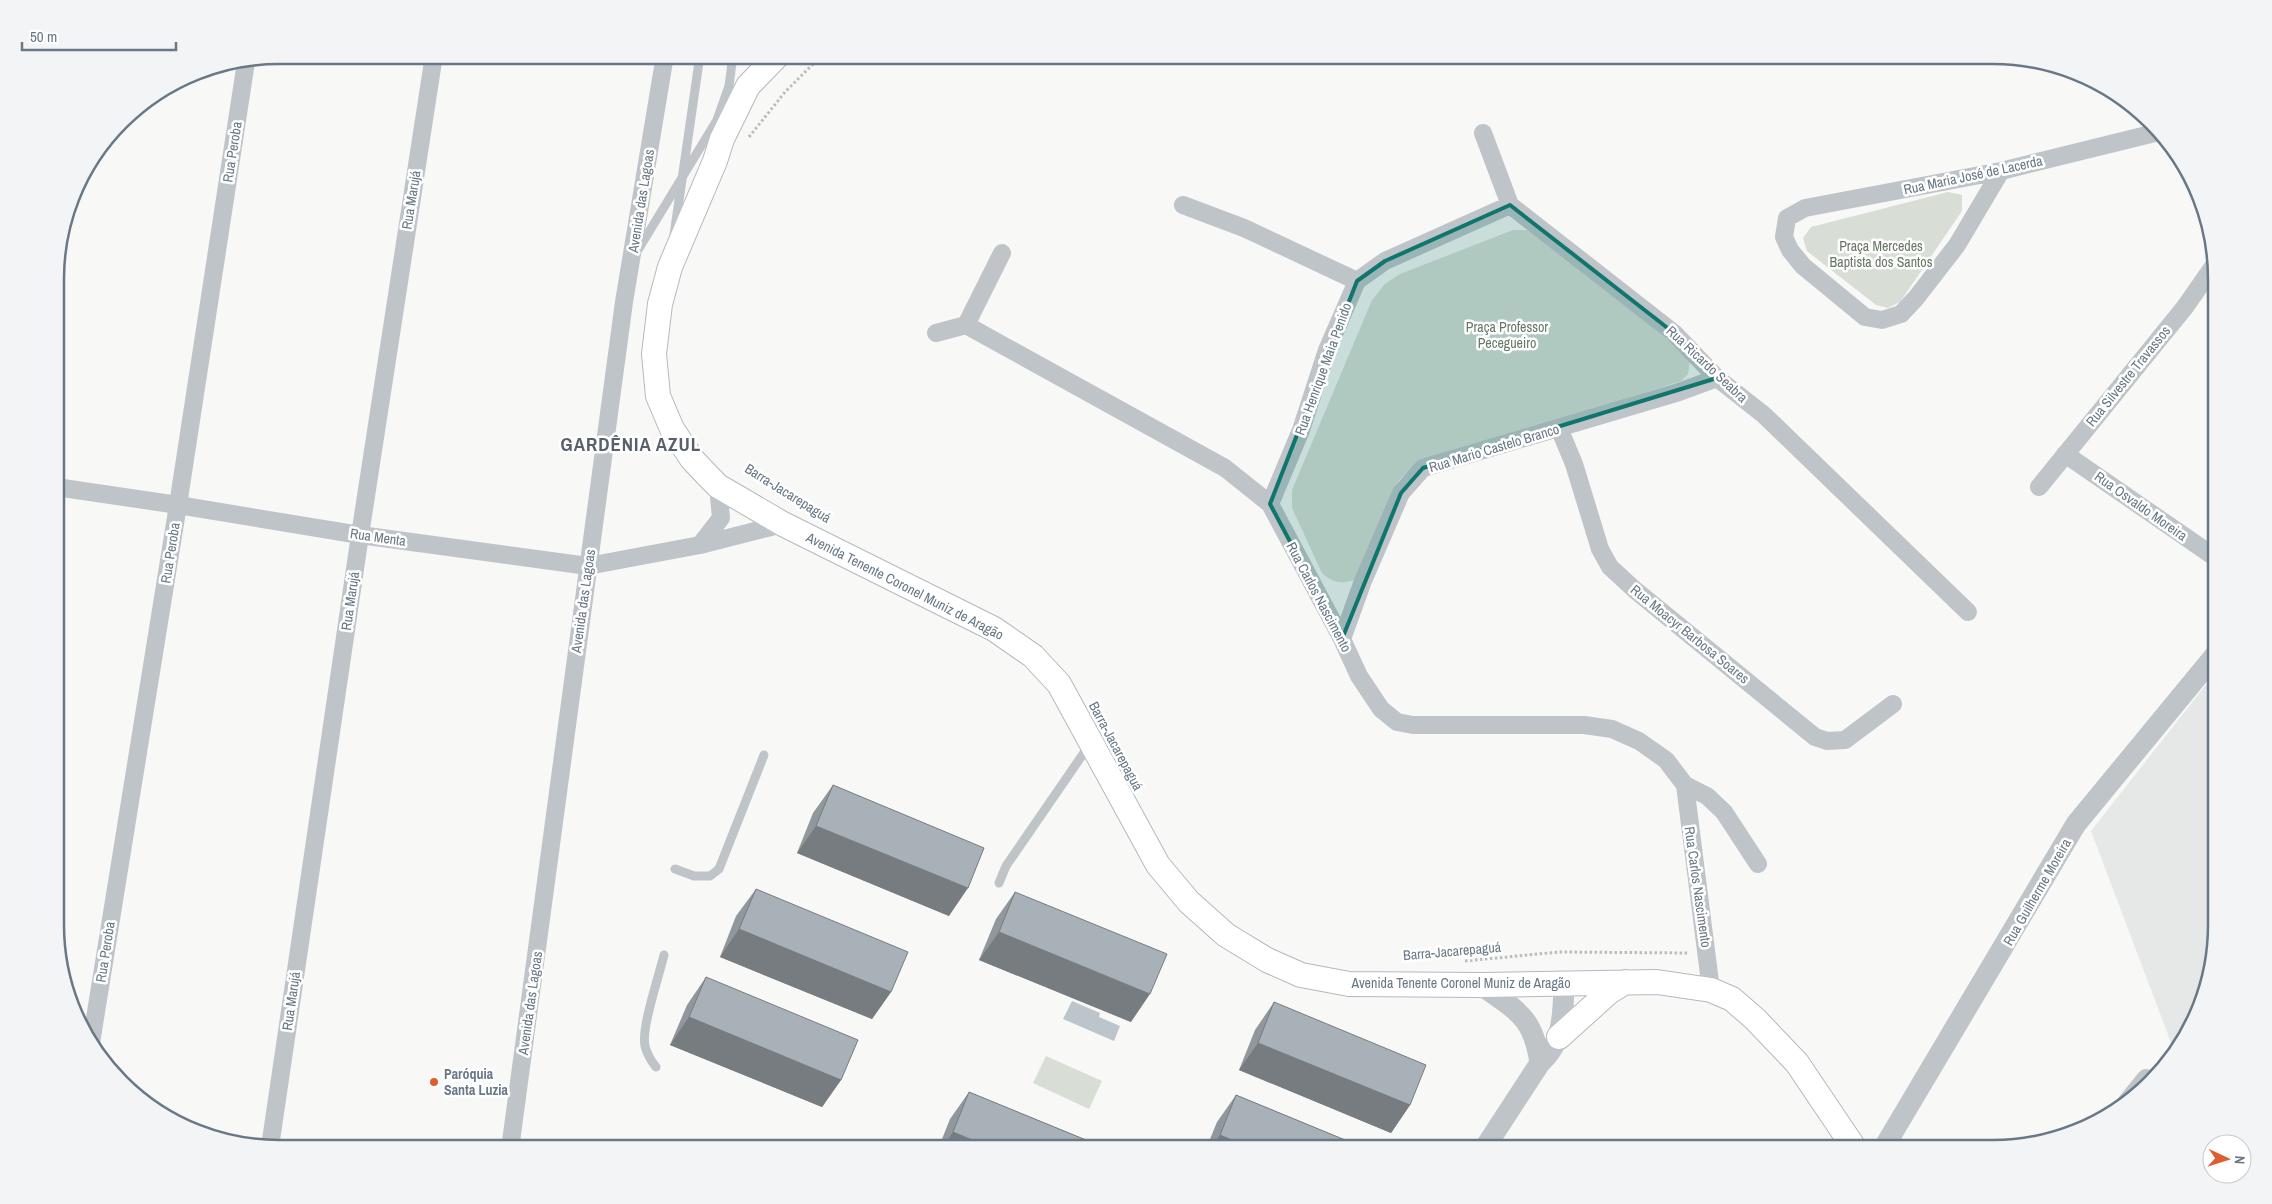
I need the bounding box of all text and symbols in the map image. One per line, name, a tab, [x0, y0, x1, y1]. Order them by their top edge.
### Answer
scale bar	[22, 20, 176, 52]
text: 50 m	[30, 26, 57, 47]
street label: Rua Peroba	[218, 120, 246, 184]
street label: Avenida das Lagoas	[624, 148, 658, 255]
street label: Rua Maria José de Lacerda	[1902, 151, 2045, 199]
street label: Rua Marujá	[397, 169, 425, 231]
park label: Praça Mercedes Baptista dos Santos	[1830, 237, 1933, 271]
street label: Rua Henrique Maia Penido	[1291, 300, 1355, 438]
park label: Praça Professor Pecegueiro	[1466, 318, 1548, 352]
street label: Rua Ricardo Seabra	[1663, 322, 1752, 407]
street label: Rua Silvestre Travassos	[2082, 322, 2174, 430]
street label: Rua Mario Castelo Branco	[1427, 420, 1561, 476]
district label: GARDÊNIA AZUL	[561, 431, 701, 457]
street label: Barra-Jacarepaguá	[742, 459, 835, 527]
street label: Rua Osvaldo Moreira	[2091, 467, 2191, 545]
street label: Rua Peroba	[156, 521, 184, 585]
street label: Rua Menta	[349, 524, 408, 550]
street label: Avenida Tenente Coronel Muniz de Aragão	[802, 528, 1007, 644]
street label: Rua Carlos Nascimento	[1282, 539, 1356, 655]
street label: Avenida das Lagoas	[567, 548, 599, 655]
street label: Rua Marujá	[337, 570, 363, 632]
street label: Rua Moacyr Barbosa Soares	[1627, 581, 1753, 688]
street label: Barra-Jacarepaguá	[1085, 698, 1147, 794]
street label: Rua Carlos Nascimento	[1681, 825, 1715, 949]
street label: Rua Guilherme Moreira	[1999, 835, 2075, 949]
street label: Rua Peroba	[91, 920, 119, 984]
street label: Barra-Jacarepaguá	[1402, 938, 1502, 964]
street label: Avenida das Lagoas	[514, 950, 546, 1057]
street label: Rua Marujá	[278, 970, 304, 1032]
street label: Avenida Tenente Coronel Muniz de Aragão	[1350, 974, 1571, 992]
place label: Paróquia Santa Luzia	[444, 1065, 508, 1099]
marker: Paróquia Santa Luzia	[428, 1076, 440, 1088]
north arrow	[2202, 1134, 2252, 1184]
text: N	[2231, 1155, 2249, 1165]

